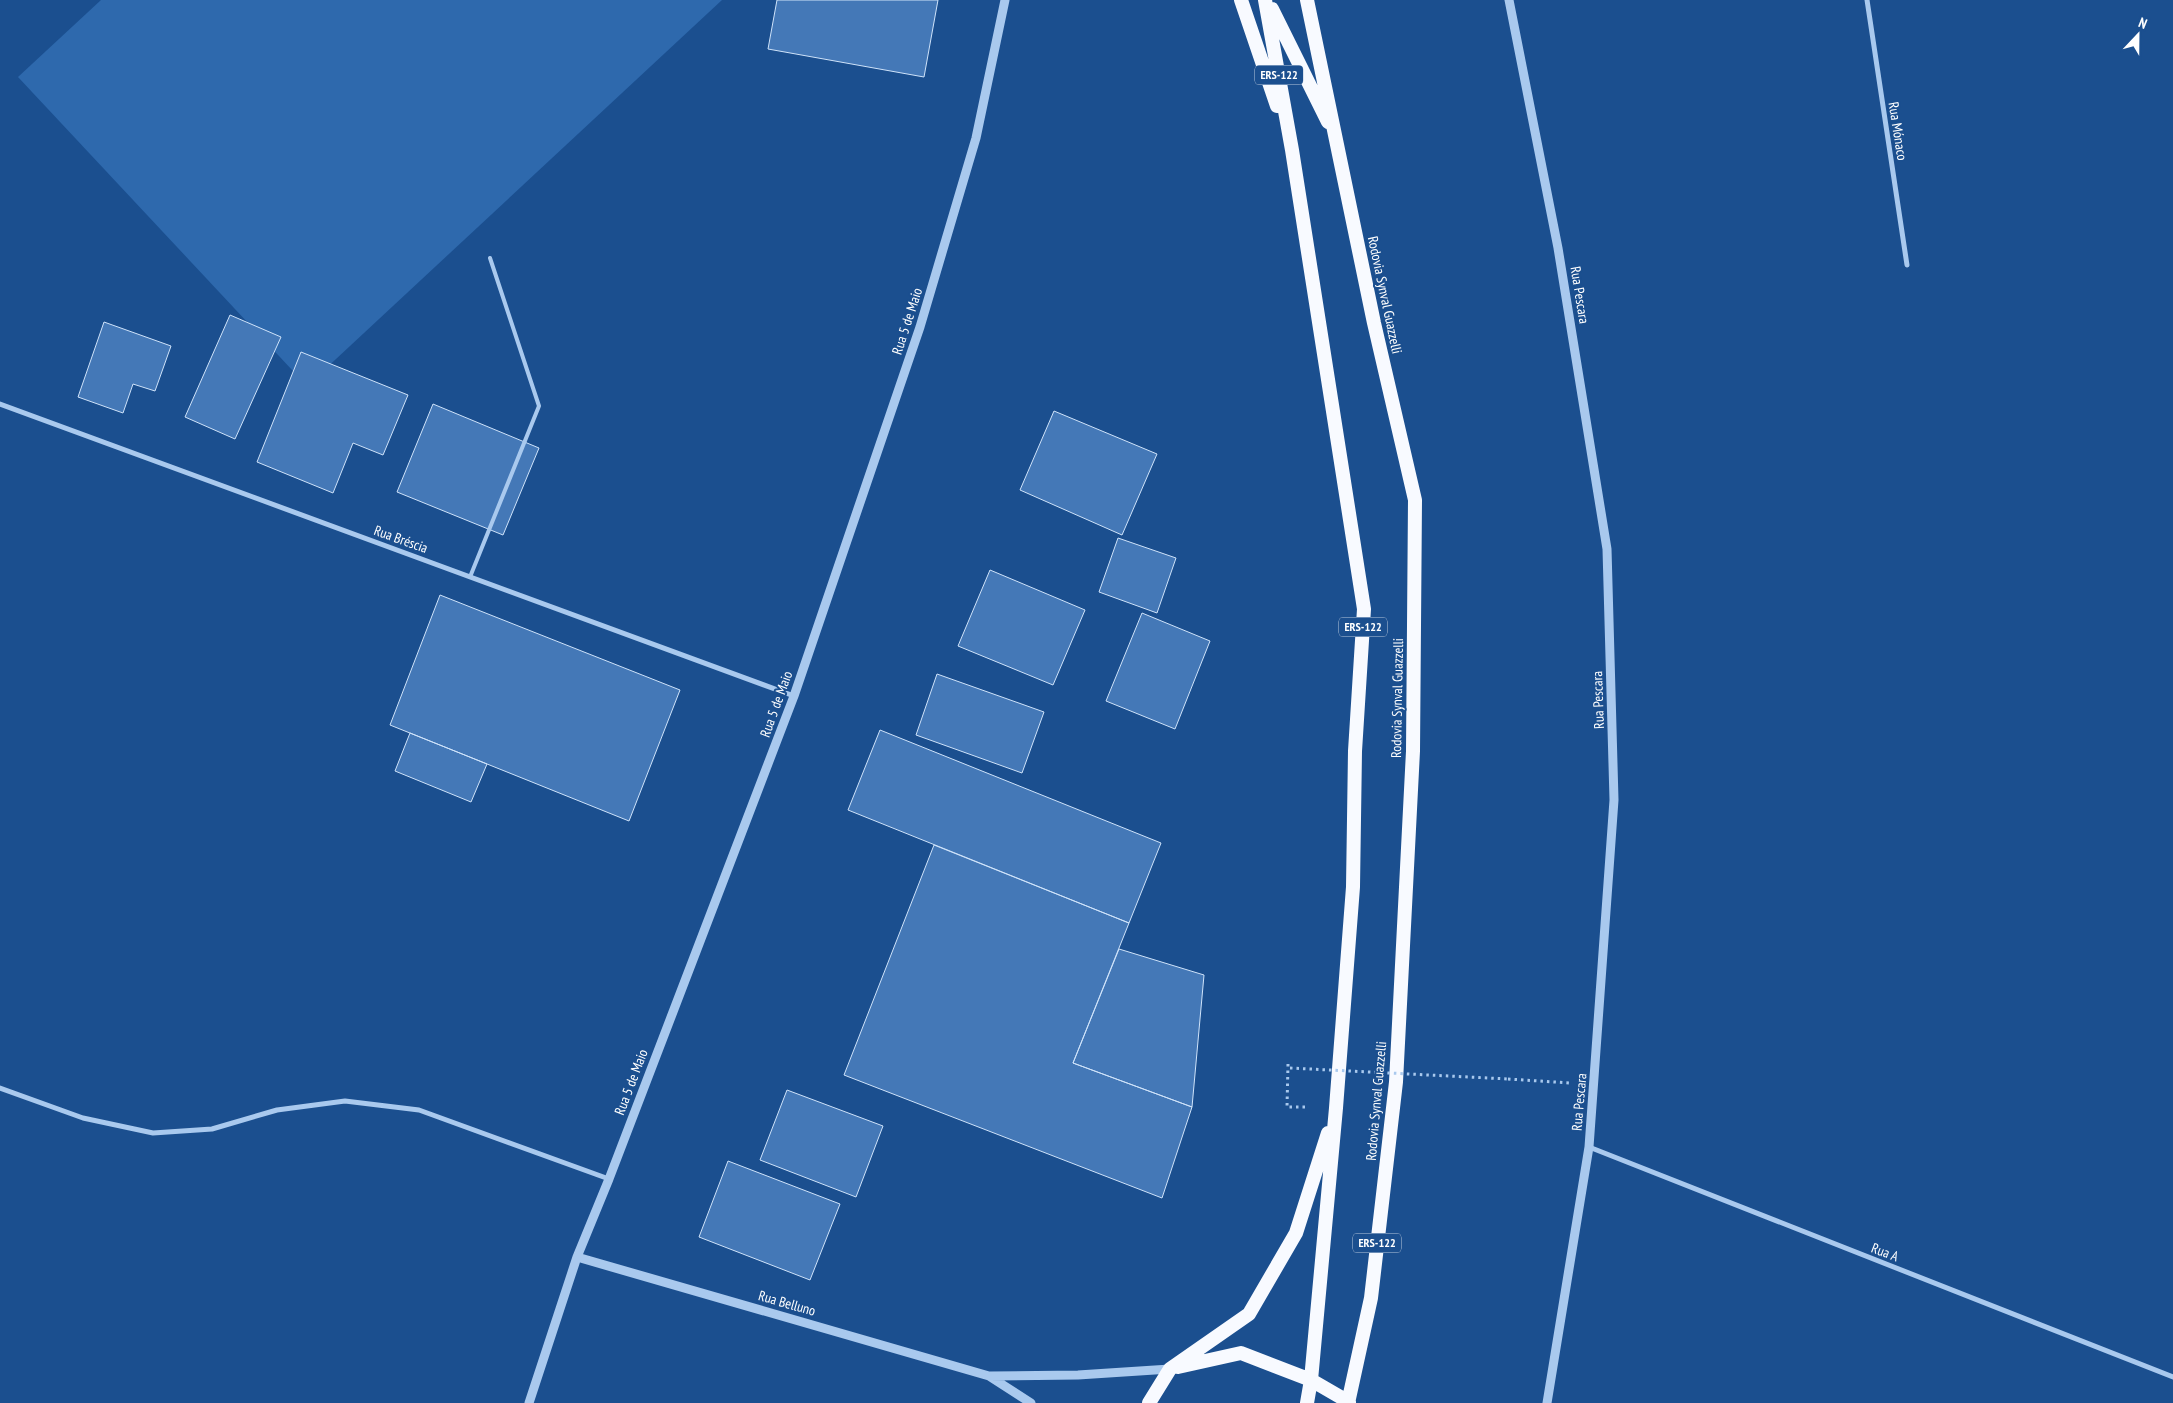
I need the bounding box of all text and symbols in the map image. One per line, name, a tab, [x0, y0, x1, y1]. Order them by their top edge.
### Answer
north arrow	[2113, 10, 2163, 60]
text: N	[2136, 13, 2150, 33]
road number: ERS-122	[1255, 66, 1303, 84]
street label: Rua Mónaco	[1885, 101, 1911, 161]
street label: Rodovia Synval Guazzelli	[1364, 235, 1406, 355]
street label: Rua Pescara	[1567, 265, 1593, 325]
street label: Rua 5 de Maio	[888, 285, 926, 357]
street label: Rua Bréscia	[372, 521, 430, 557]
road number: ERS-122	[1339, 618, 1387, 636]
street label: Rodovia Synval Guazzelli	[1387, 638, 1407, 758]
street label: Rua 5 de Maio	[756, 668, 796, 740]
street label: Rua Pescara	[1588, 671, 1608, 729]
street label: Rodovia Synval Guazzelli	[1362, 1041, 1390, 1161]
street label: Rua 5 de Maio	[610, 1047, 652, 1117]
street label: Rua Pescara	[1568, 1072, 1590, 1132]
road number: ERS-122	[1353, 1234, 1401, 1252]
street label: Rua A	[1869, 1239, 1901, 1265]
street label: Rua Belluno	[756, 1286, 818, 1320]

